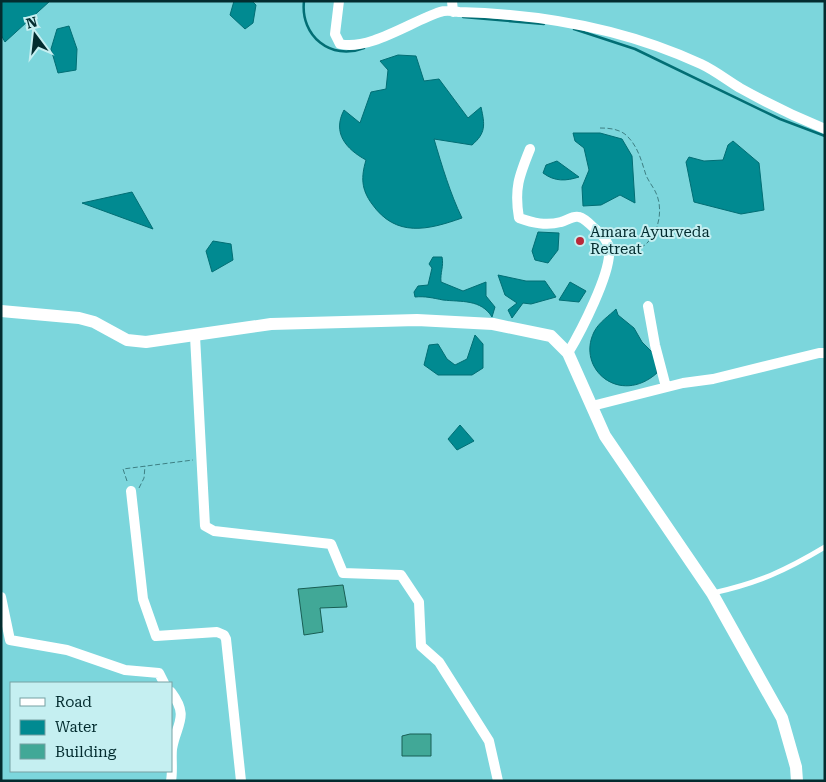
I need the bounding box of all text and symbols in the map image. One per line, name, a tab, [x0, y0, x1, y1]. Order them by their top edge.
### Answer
north arrow	[10, 10, 60, 60]
text: N	[24, 13, 39, 32]
place label: Amara Ayurveda Retreat	[590, 223, 710, 258]
marker: Amara Ayurveda Retreat	[574, 235, 586, 247]
legend	[10, 682, 172, 772]
text: Road	[55, 693, 92, 711]
text: Water	[55, 718, 97, 736]
text: Building	[55, 743, 117, 761]

